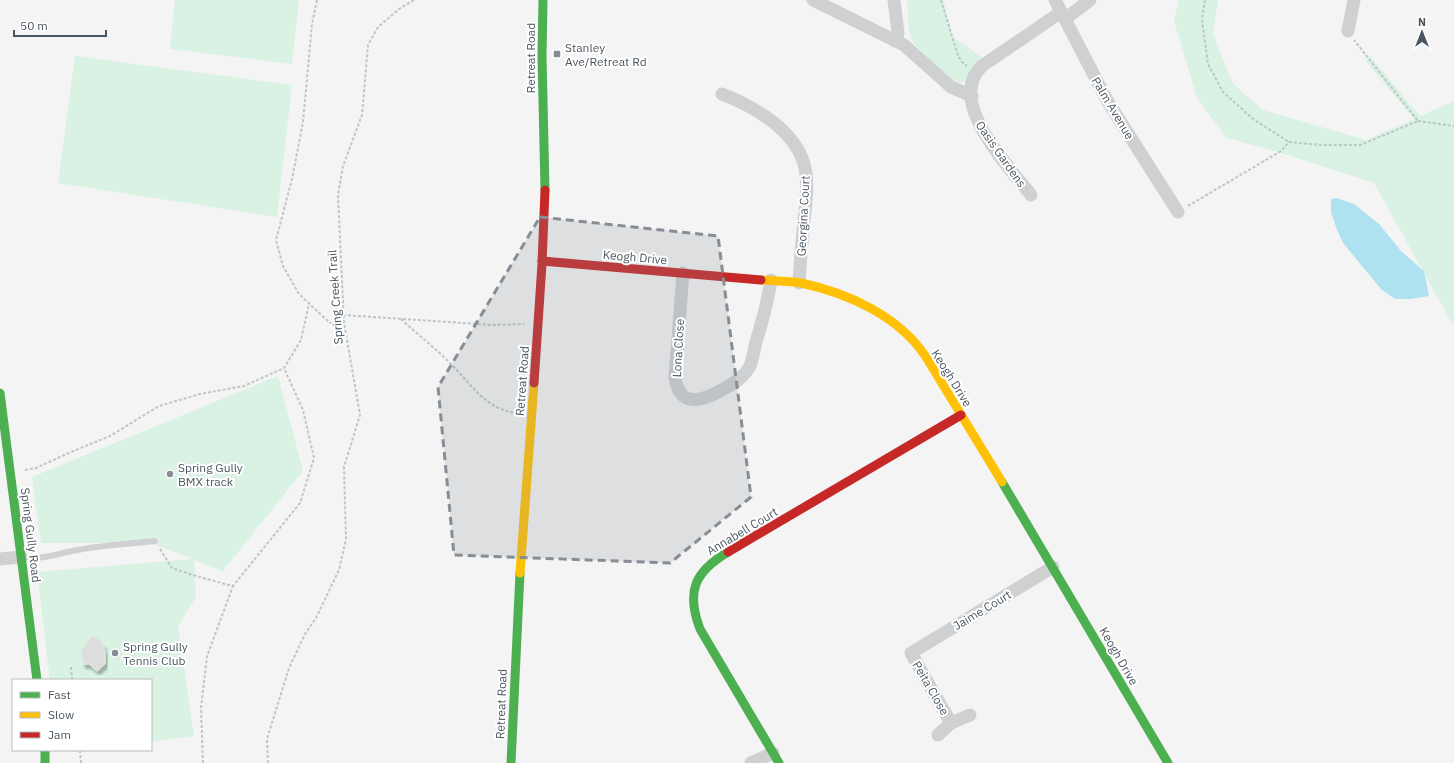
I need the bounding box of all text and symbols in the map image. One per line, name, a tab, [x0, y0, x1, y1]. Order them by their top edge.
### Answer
scale bar	[14, 12, 106, 38]
north arrow	[1402, 12, 1442, 52]
text: N	[1418, 15, 1426, 29]
text: 50 m	[20, 18, 48, 33]
street label: Retreat Road	[523, 23, 538, 93]
place label: Stanley Ave/Retreat Rd	[565, 40, 647, 69]
marker: Stanley Ave/Retreat Rd	[552, 49, 562, 59]
street label: Palm Avenue	[1088, 74, 1138, 142]
street label: Oasis Gardens	[973, 118, 1030, 190]
street label: Georgina Court	[793, 175, 813, 257]
street label: Keogh Drive	[602, 247, 668, 267]
street label: Spring Creek Trail	[324, 249, 346, 345]
street label: Lona Close	[669, 318, 687, 378]
street label: Retreat Road	[512, 345, 532, 417]
street label: Keogh Drive	[929, 347, 976, 410]
place label: Spring Gully BMX track	[178, 460, 243, 489]
marker: Spring Gully BMX track	[165, 469, 175, 479]
street label: Spring Gully Road	[18, 487, 44, 583]
street label: Annabell Court	[704, 504, 780, 558]
street label: Jaime Court	[950, 587, 1014, 633]
street label: Keogh Drive	[1096, 624, 1142, 688]
place label: Spring Gully Tennis Club	[123, 639, 188, 668]
marker: Spring Gully Tennis Club	[110, 648, 120, 658]
street label: Peita Close	[910, 658, 953, 718]
street label: Retreat Road	[492, 669, 510, 739]
legend	[12, 679, 152, 751]
text: Fast	[48, 687, 71, 702]
text: Slow	[48, 707, 74, 722]
text: Jam	[48, 727, 71, 742]

